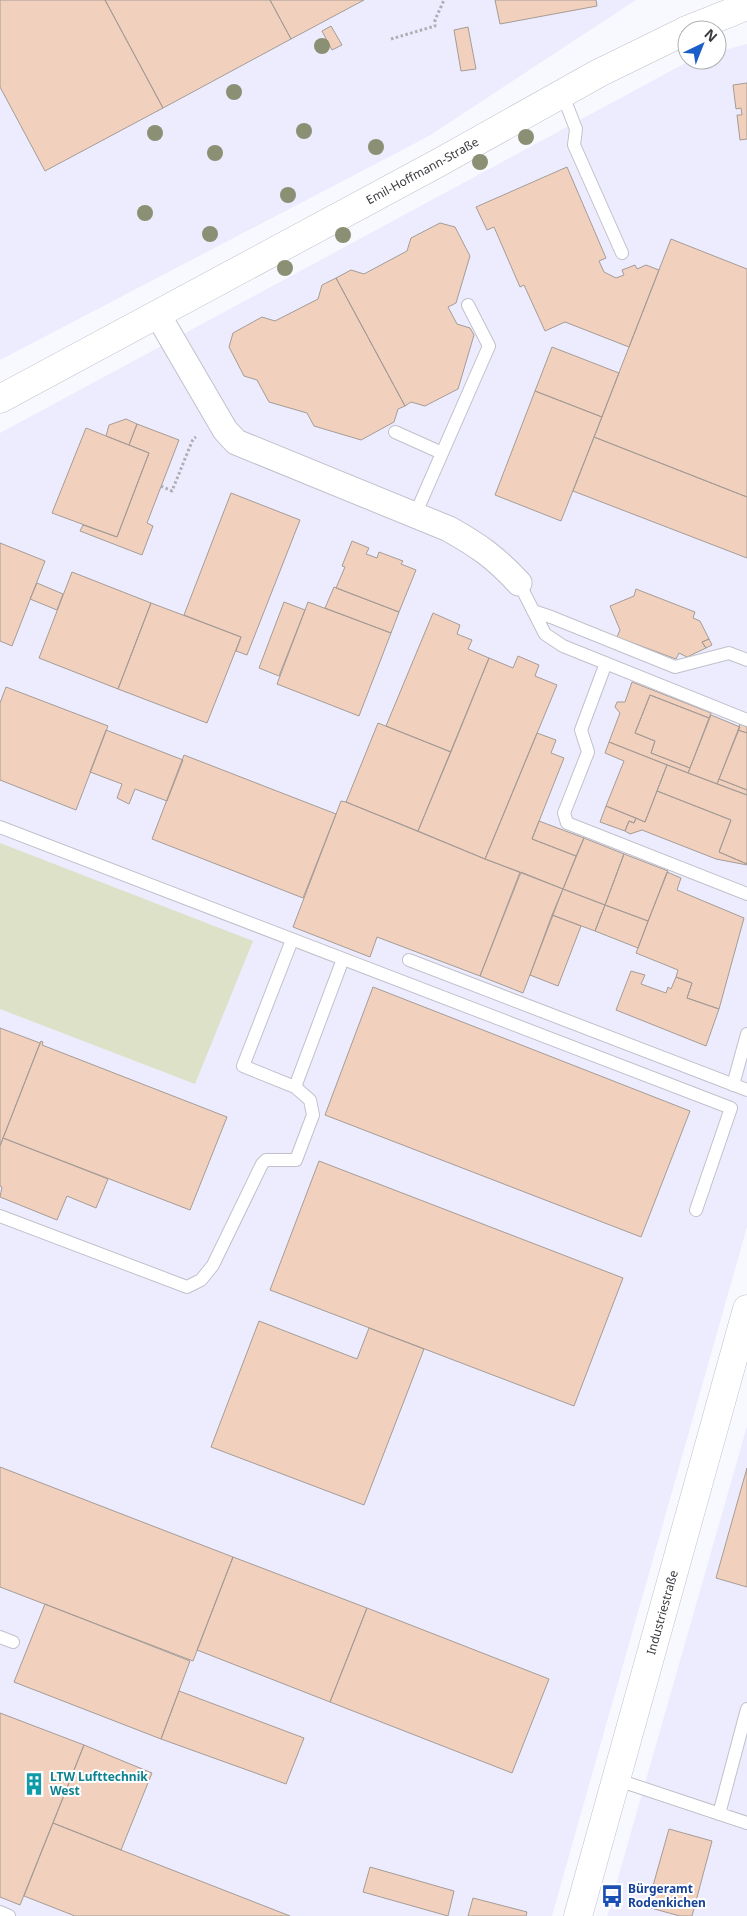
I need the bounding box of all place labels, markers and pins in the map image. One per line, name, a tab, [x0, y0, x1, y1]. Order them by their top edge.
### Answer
place label: LTW Lufttechnik West	[50, 1768, 148, 1799]
building icon: LTW Lufttechnik West	[21, 1771, 47, 1797]
place label: Bürgeramt Rodenkichen	[628, 1880, 706, 1911]
bus stop icon: Bürgeramt Rodenkichen	[599, 1883, 625, 1909]

